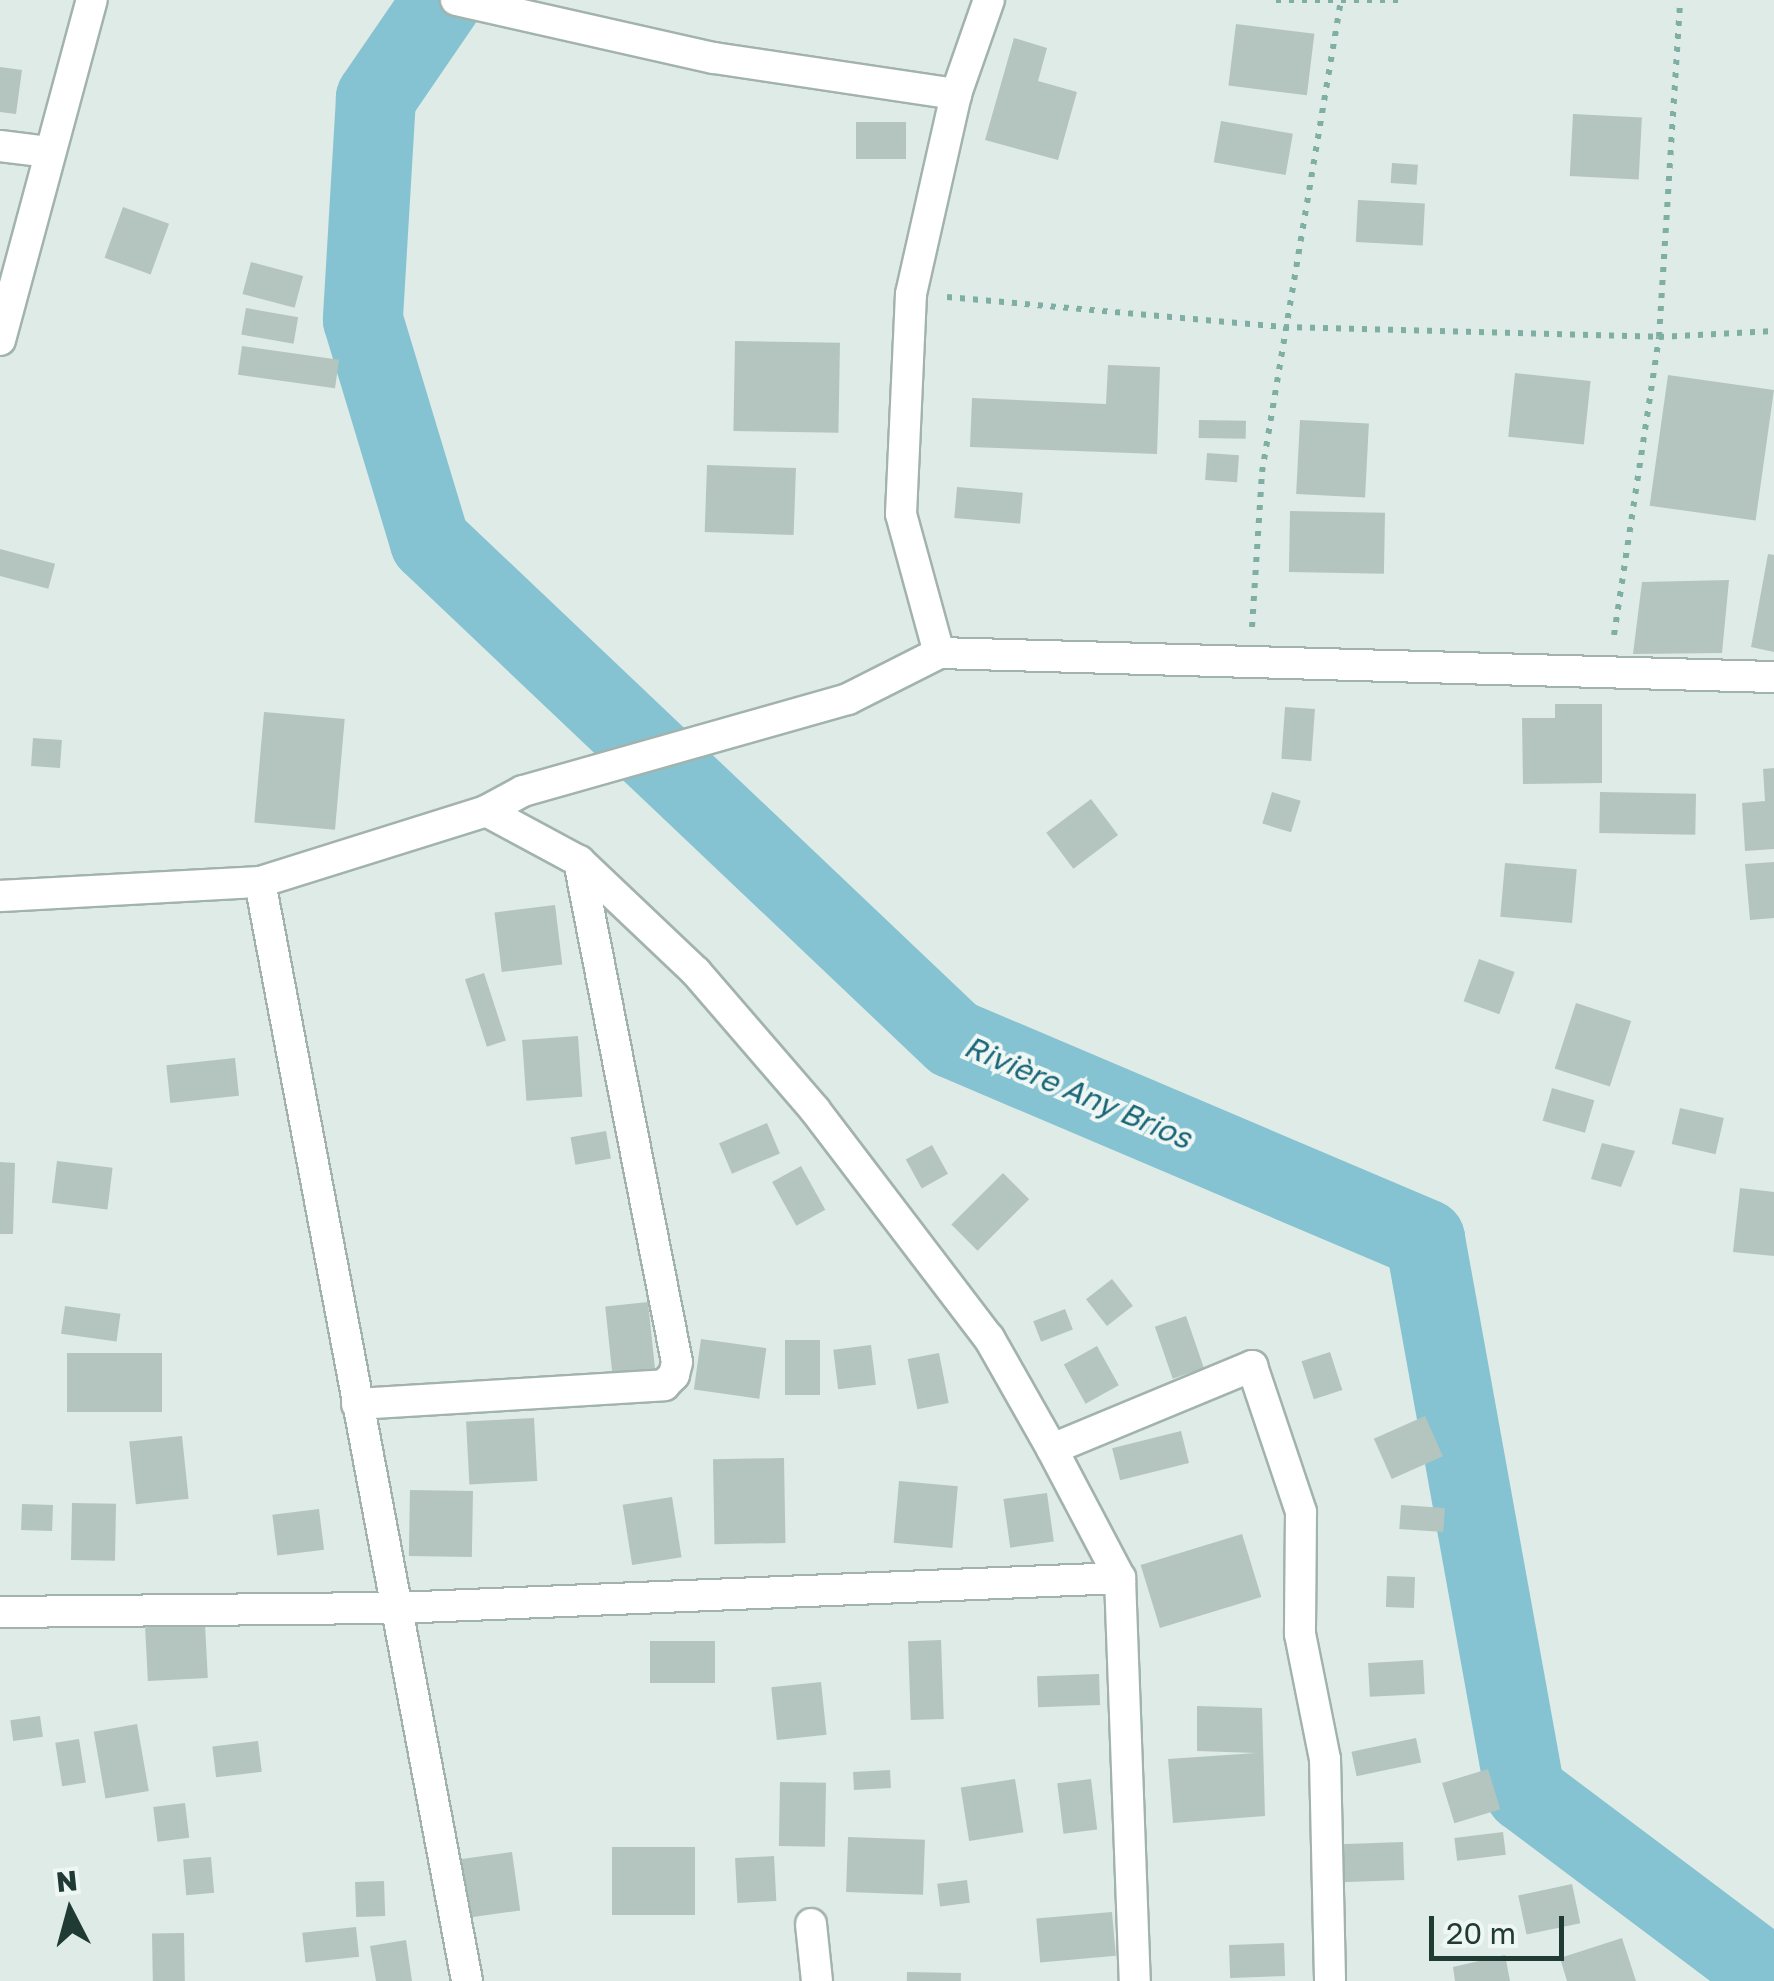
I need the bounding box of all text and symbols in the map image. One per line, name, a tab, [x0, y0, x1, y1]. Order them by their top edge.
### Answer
water label: Rivière Any Brios	[959, 1028, 1197, 1156]
north arrow	[20, 1861, 120, 1961]
text: N	[55, 1863, 79, 1898]
scale bar	[1434, 1896, 1569, 1958]
text: 20 m	[1446, 1915, 1516, 1951]

